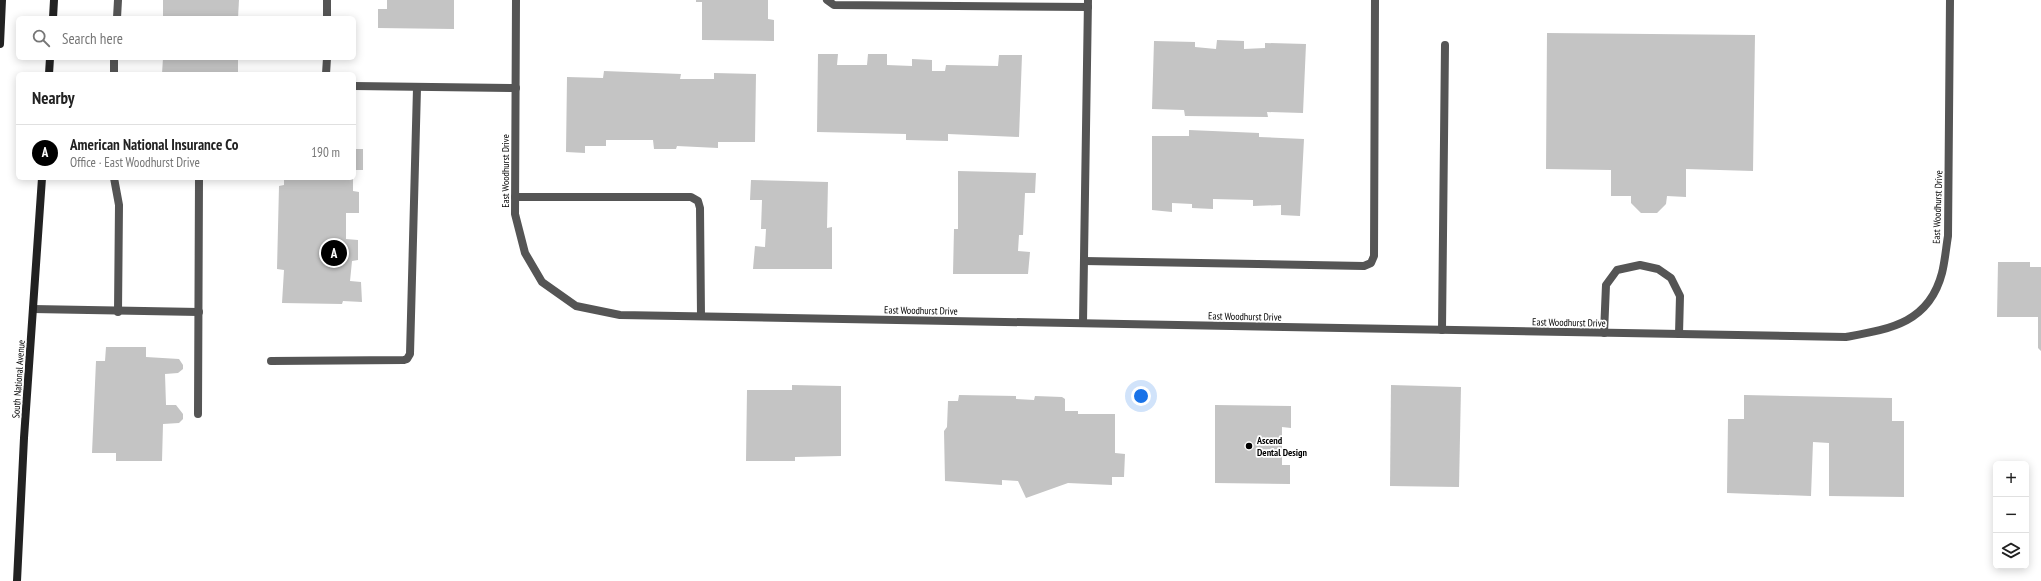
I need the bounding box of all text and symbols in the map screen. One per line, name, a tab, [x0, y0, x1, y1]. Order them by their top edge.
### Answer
search box	[16, 16, 356, 60]
icon: search	[30, 27, 52, 49]
text: Search here	[62, 29, 123, 48]
text: Nearby	[32, 87, 75, 109]
street label: East Woodhurst Drive	[499, 134, 512, 208]
text: American National Insurance Co	[70, 135, 238, 154]
text: A	[42, 144, 48, 161]
text: 190 m	[311, 144, 340, 161]
text: Office · East Woodhurst Drive	[70, 154, 200, 171]
street label: East Woodhurst Drive	[1930, 170, 1945, 244]
pin: A	[321, 238, 347, 268]
street label: East Woodhurst Drive	[884, 303, 958, 318]
street label: East Woodhurst Drive	[1208, 309, 1282, 324]
street label: East Woodhurst Drive	[1532, 315, 1606, 330]
street label: South National Avenue	[9, 339, 28, 419]
your location	[1131, 386, 1151, 406]
place label: Ascend Dental Design	[1256, 434, 1307, 459]
marker: Ascend Dental Design	[1244, 441, 1254, 451]
map controls	[1993, 461, 2029, 569]
button: +	[1993, 461, 2029, 497]
button: −	[1993, 497, 2029, 533]
button: layers	[1993, 533, 2029, 569]

